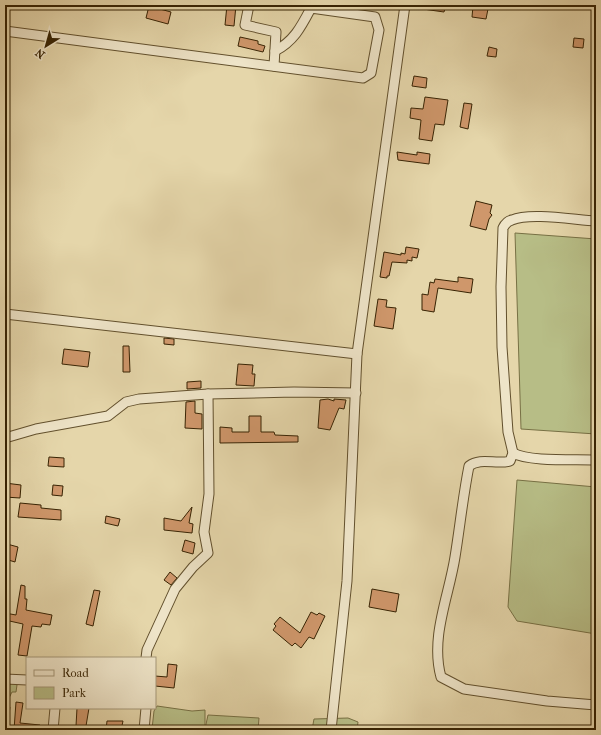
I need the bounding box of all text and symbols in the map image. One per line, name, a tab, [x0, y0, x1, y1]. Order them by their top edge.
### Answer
north arrow	[26, 26, 66, 66]
text: N	[33, 45, 48, 61]
legend	[26, 657, 156, 709]
text: Road	[62, 666, 89, 680]
text: Park	[62, 686, 87, 700]

